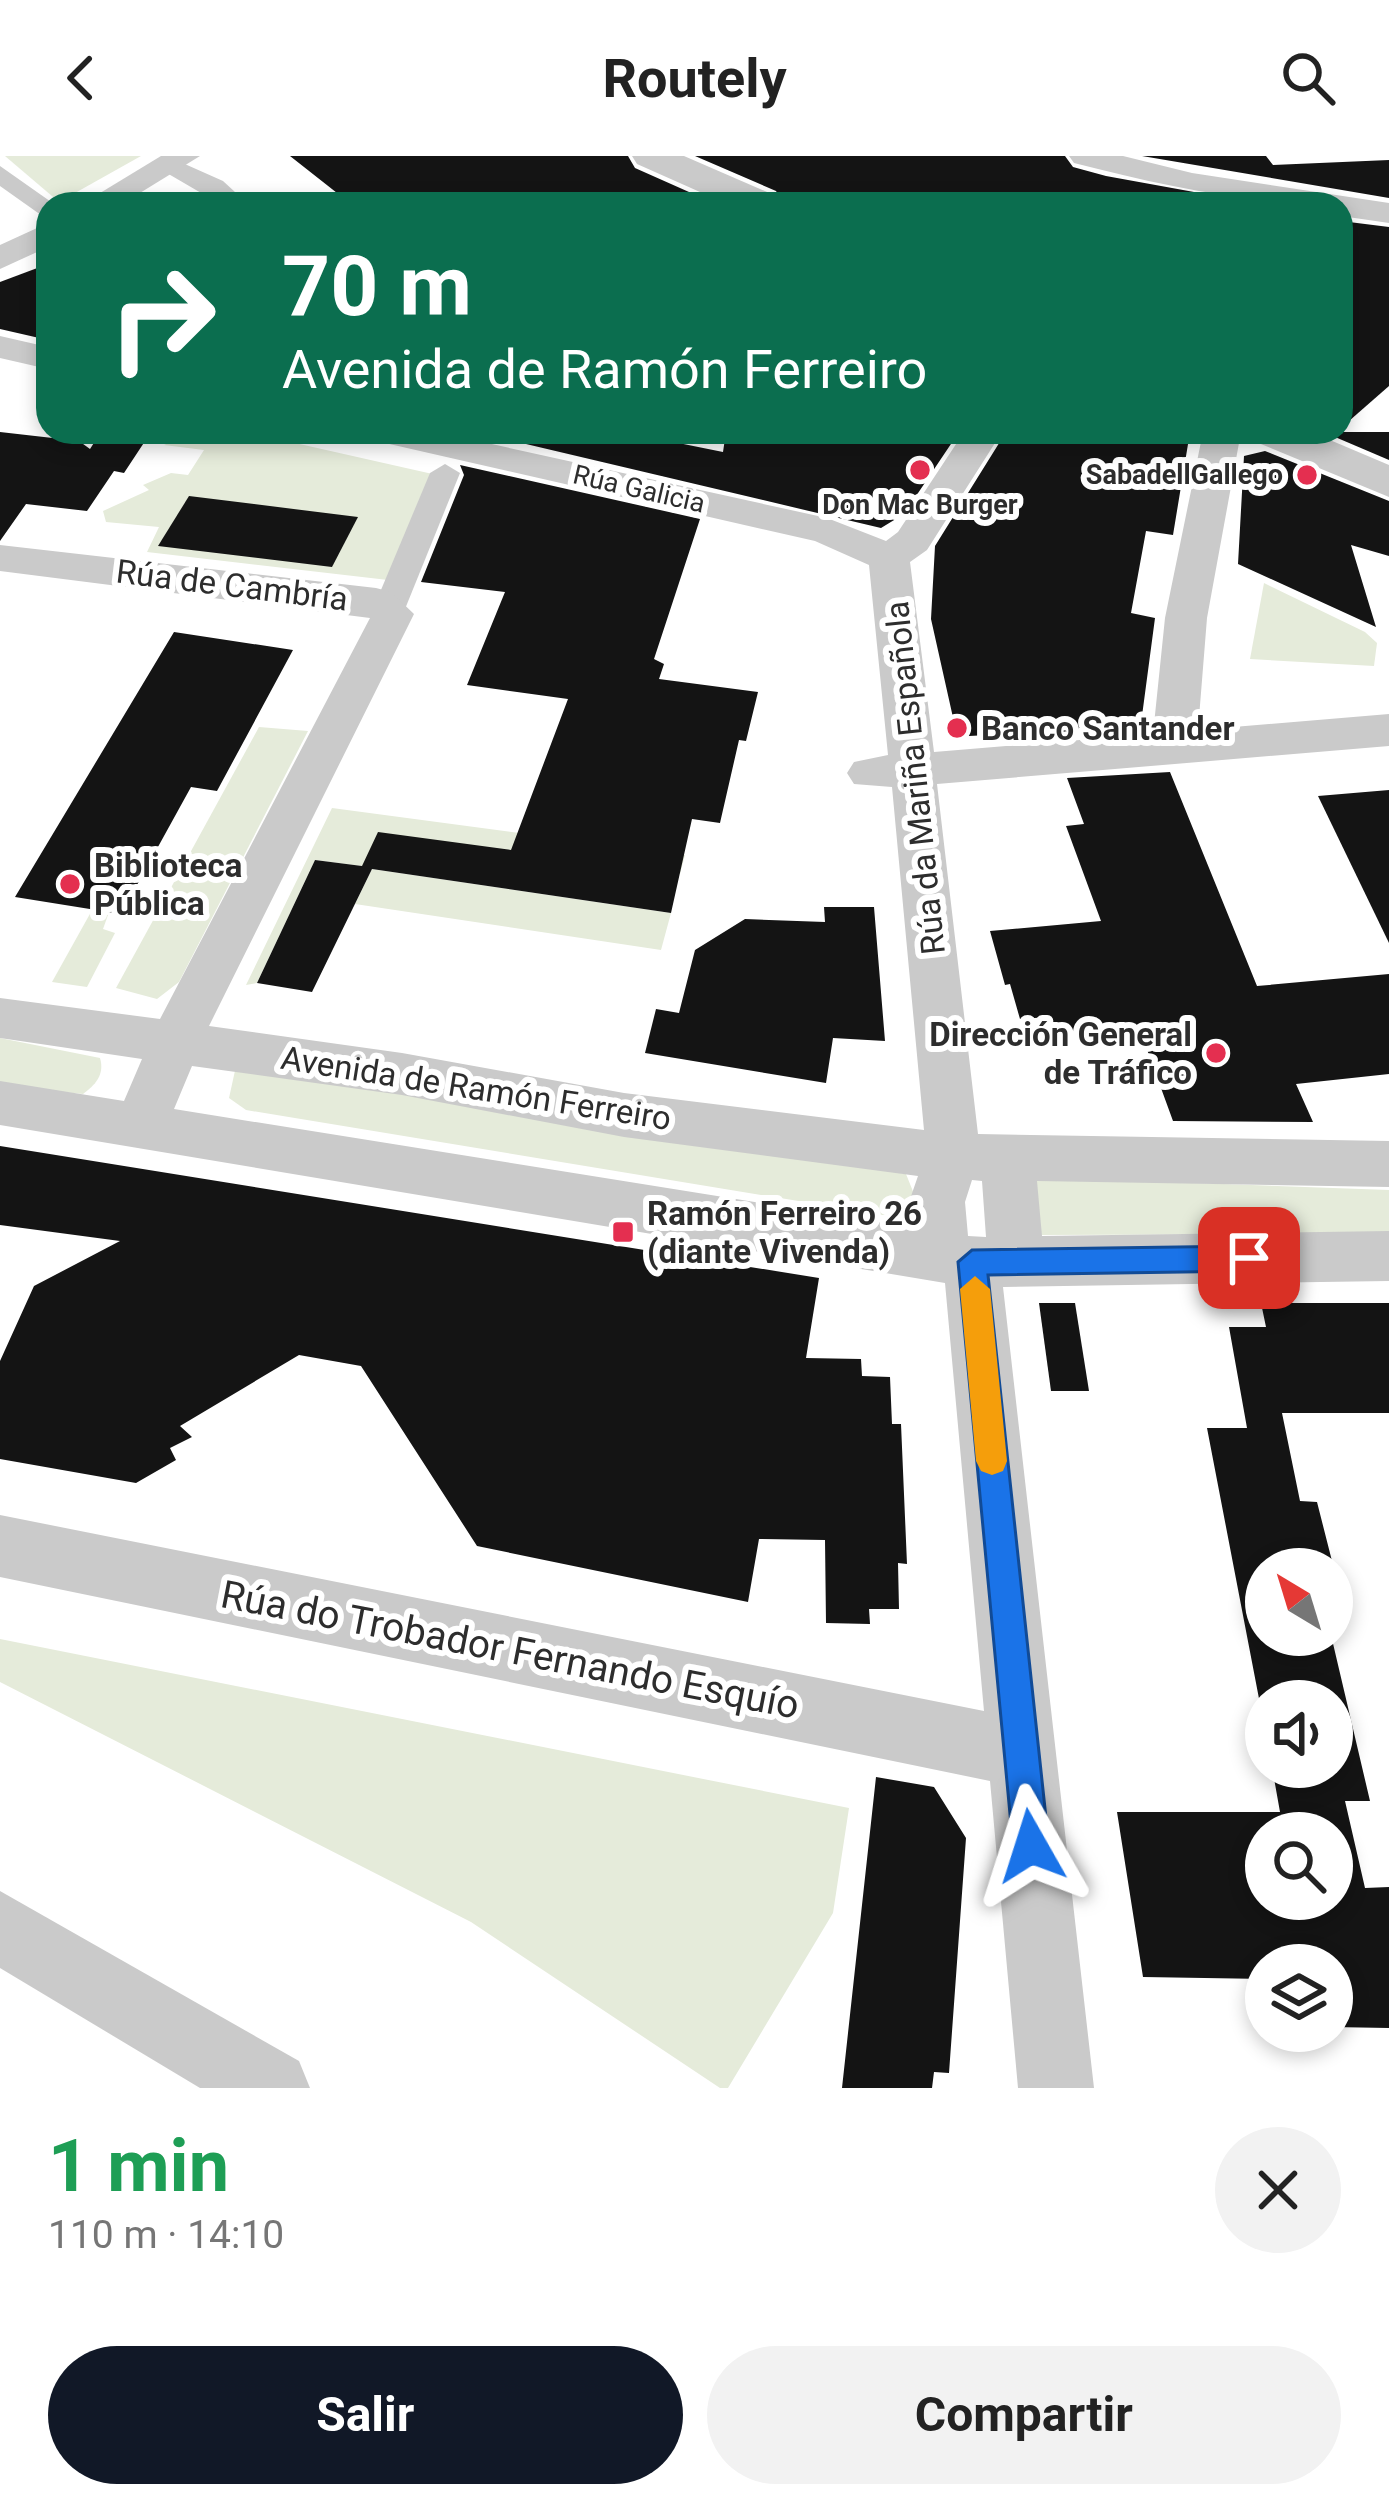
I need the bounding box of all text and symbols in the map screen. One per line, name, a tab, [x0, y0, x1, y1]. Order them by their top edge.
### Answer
icon: back	[48, 45, 114, 111]
icon: search	[1275, 45, 1341, 111]
text: Routely	[602, 47, 787, 110]
text: 70 m	[282, 237, 472, 336]
icon: right	[84, 240, 240, 396]
text: Avenida de Ramón Ferreiro	[282, 338, 927, 401]
marker: Don Mac Burger	[907, 457, 933, 483]
street label: Rúa Galicia	[570, 458, 708, 520]
place label: SabadellGallego	[1086, 459, 1283, 491]
marker: SabadellGallego	[1294, 462, 1320, 488]
place label: Don Mac Burger	[822, 489, 1018, 521]
street label: Rúa de Cambría	[114, 551, 350, 619]
street label: Rúa da Mariña Española	[877, 599, 953, 957]
place label: Banco Santander	[981, 709, 1235, 748]
marker: Banco Santander	[944, 715, 970, 741]
place label: Biblioteca Pública	[94, 846, 242, 923]
marker: Biblioteca Pública	[57, 871, 83, 897]
place label: Dirección General de Tráfico	[929, 1015, 1192, 1092]
street label: Avenida de Ramón Ferreiro	[278, 1038, 674, 1138]
marker: Dirección General de Tráfico	[1203, 1040, 1229, 1066]
place label: Ramón Ferreiro 26 (diante Vivenda)	[647, 1194, 922, 1271]
pin	[1198, 1207, 1300, 1309]
marker: Ramón Ferreiro 26 (diante Vivenda)	[610, 1219, 636, 1245]
icon: arrive	[1216, 1225, 1282, 1291]
north arrow	[1245, 1548, 1353, 1656]
map controls	[1245, 1548, 1353, 2052]
street label: Rúa do Trobador Fernando Esquío	[217, 1571, 803, 1729]
button: sound	[1245, 1680, 1353, 1788]
position arrow	[968, 1783, 1094, 1909]
button: search	[1245, 1812, 1353, 1920]
button: layers	[1245, 1944, 1353, 2052]
text: 1 min	[48, 2124, 229, 2209]
button: close	[1215, 2127, 1341, 2253]
text: 110 m · 14:10	[48, 2212, 284, 2258]
button: Salir	[48, 2346, 683, 2484]
button: Compartir	[707, 2346, 1341, 2484]

